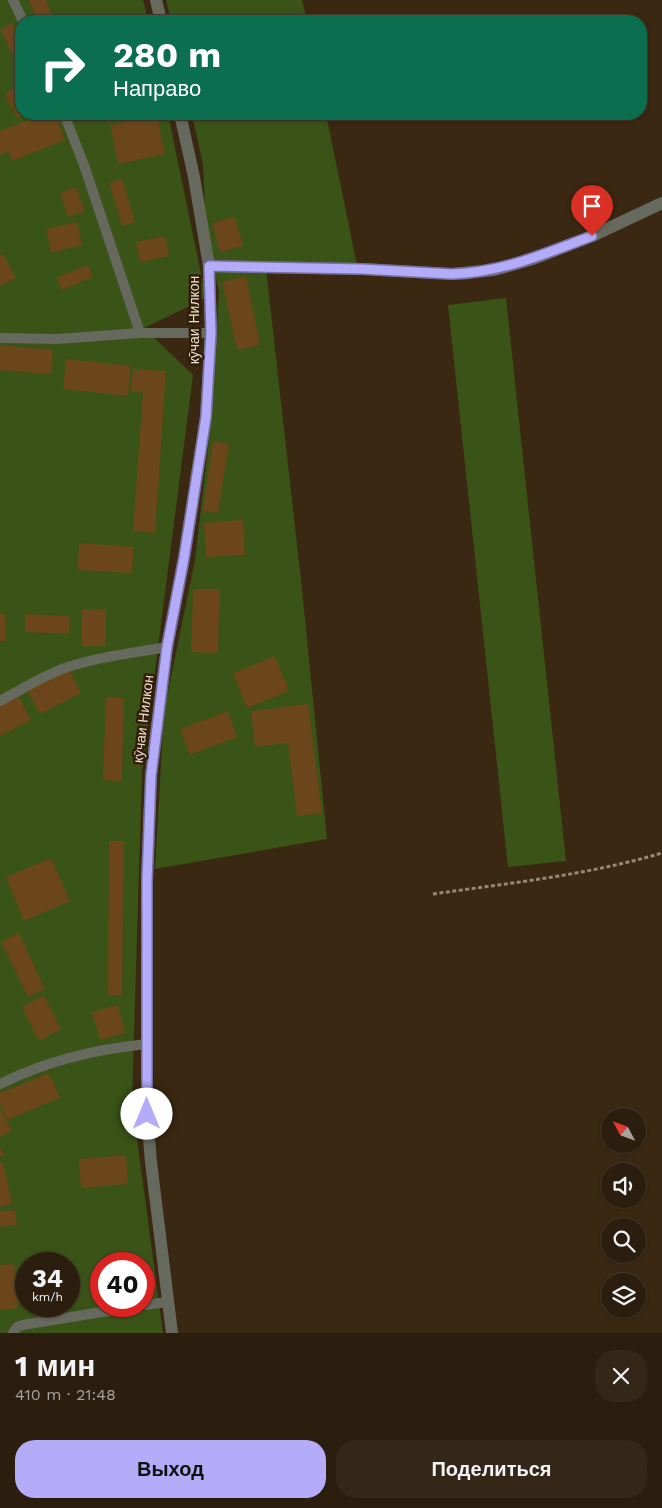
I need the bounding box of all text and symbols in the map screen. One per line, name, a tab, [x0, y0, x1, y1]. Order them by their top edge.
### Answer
text: 280 m	[113, 34, 221, 76]
icon: right	[30, 35, 95, 100]
text: Направо	[113, 76, 201, 101]
pin	[571, 185, 613, 236]
icon: arrive	[578, 192, 606, 220]
street label: кӯчаи Нилкон	[186, 276, 202, 364]
street label: кӯчаи Нилкон	[130, 674, 156, 764]
position arrow	[120, 1087, 172, 1139]
north arrow	[601, 1108, 646, 1152]
map controls	[601, 1108, 646, 1318]
button: sound	[601, 1163, 646, 1208]
button: search	[601, 1218, 646, 1263]
speed limit sign: 40	[90, 1252, 155, 1317]
text: 34	[32, 1264, 63, 1293]
button: layers	[601, 1273, 646, 1318]
text: km/h	[32, 1290, 63, 1304]
text: 1 мин	[15, 1348, 95, 1383]
button: close	[595, 1350, 647, 1402]
text: 410 m · 21:48	[15, 1385, 116, 1404]
button: Выход	[15, 1440, 326, 1498]
button: Поделиться	[336, 1440, 647, 1498]

